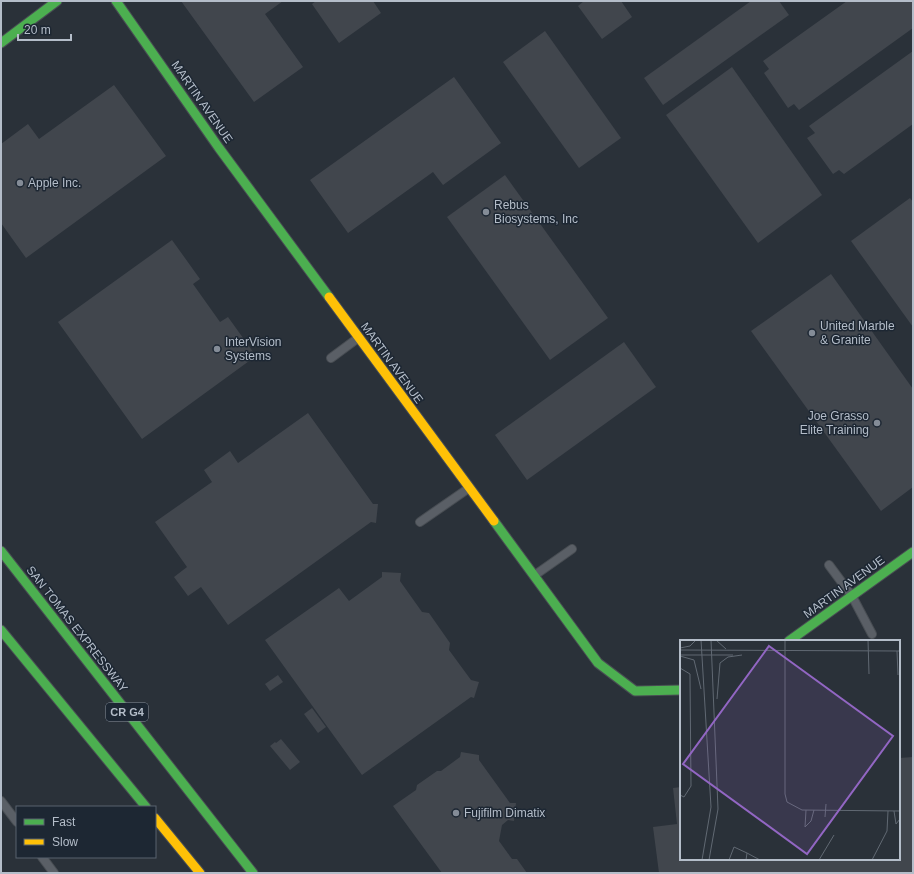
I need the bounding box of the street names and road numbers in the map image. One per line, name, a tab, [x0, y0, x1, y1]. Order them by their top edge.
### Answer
street label: MARTIN AVENUE	[168, 58, 236, 146]
street label: MARTIN AVENUE	[358, 320, 426, 406]
street label: MARTIN AVENUE	[801, 553, 887, 621]
street label: SAN TOMAS EXPRESSWAY	[23, 563, 131, 695]
road number: CR G4	[106, 703, 148, 721]

